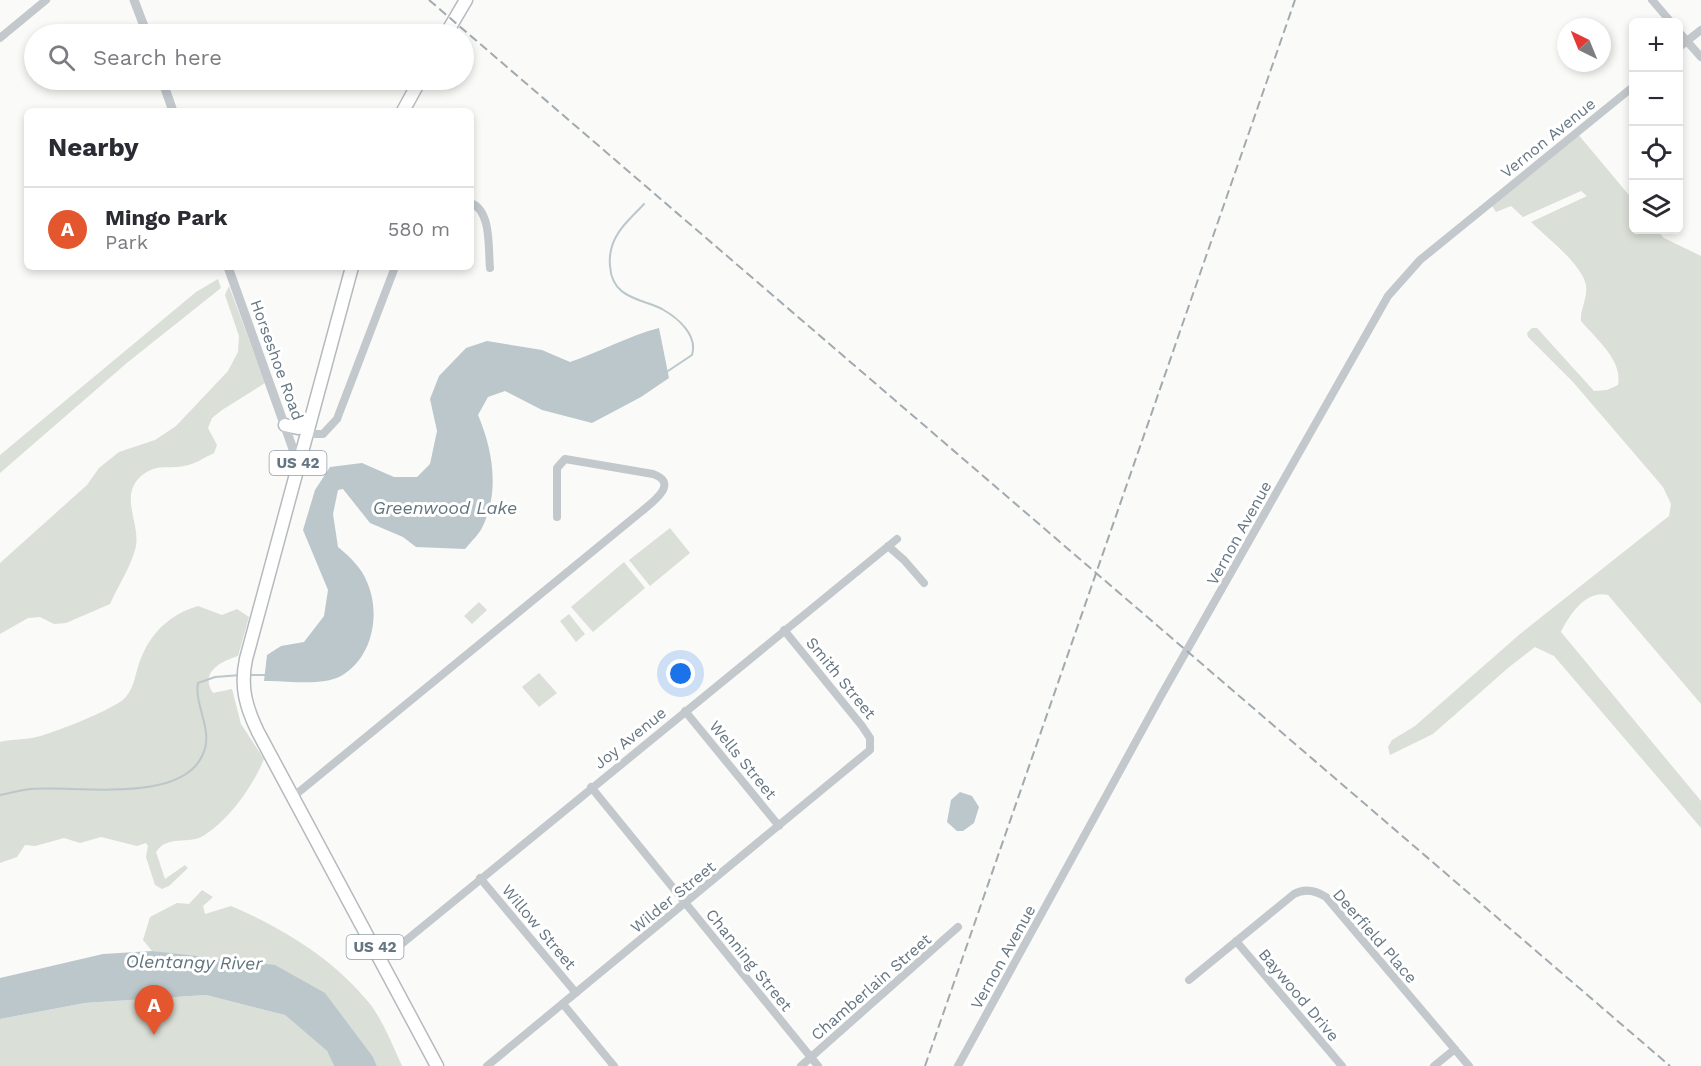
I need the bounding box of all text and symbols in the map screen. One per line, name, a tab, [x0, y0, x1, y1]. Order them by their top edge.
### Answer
north arrow	[1557, 18, 1611, 72]
map controls	[1629, 18, 1683, 234]
button: +	[1629, 18, 1683, 72]
search box	[24, 24, 474, 90]
icon: search	[45, 41, 78, 74]
text: Search here	[93, 45, 222, 70]
button: −	[1629, 72, 1683, 126]
street label: Vernon Avenue	[1497, 94, 1599, 182]
button: locate	[1629, 126, 1683, 180]
text: Nearby	[48, 132, 139, 162]
button: layers	[1629, 180, 1683, 234]
text: Mingo Park	[105, 205, 227, 230]
text: A	[61, 217, 74, 241]
text: 580 m	[388, 217, 450, 241]
text: Park	[105, 230, 148, 254]
street label: Horseshoe Road	[246, 297, 308, 423]
road number: US 42	[270, 451, 326, 475]
street label: Vernon Avenue	[1203, 478, 1275, 588]
water label: Greenwood Lake	[373, 497, 517, 518]
street label: Smith Street	[802, 633, 880, 723]
your location	[666, 659, 695, 688]
street label: Joy Avenue	[590, 703, 670, 773]
street label: Wells Street	[705, 717, 781, 803]
street label: Wilder Street	[627, 857, 719, 937]
street label: Willow Street	[498, 881, 580, 974]
street label: Deerfield Place	[1329, 885, 1421, 987]
street label: Vernon Avenue	[967, 902, 1039, 1012]
street label: Channing Street	[702, 905, 796, 1015]
street label: Chamberlain Street	[807, 930, 935, 1044]
road number: US 42	[346, 935, 404, 959]
street label: Baywood Drive	[1255, 945, 1343, 1045]
water label: Olentangy River	[125, 950, 264, 974]
pin: A	[134, 986, 174, 1035]

